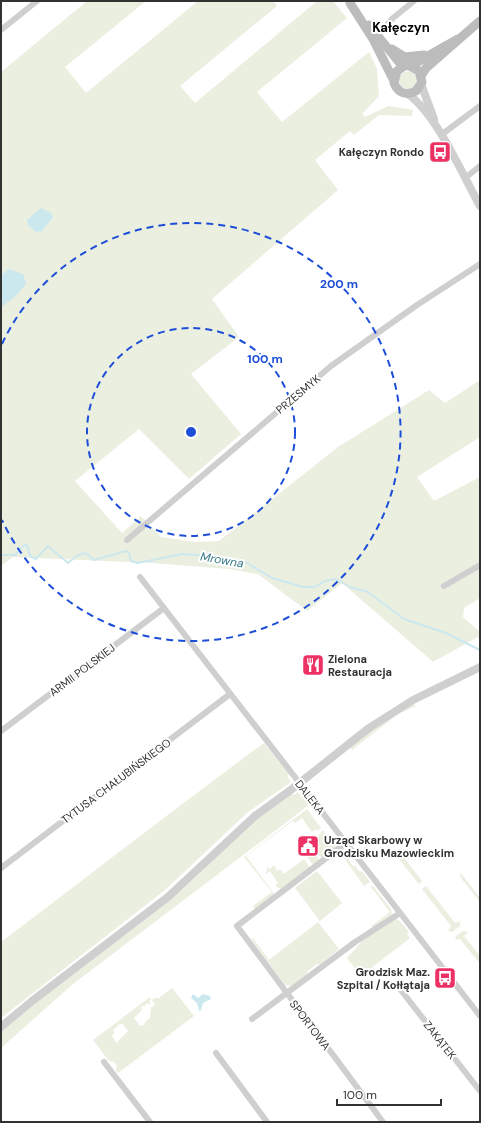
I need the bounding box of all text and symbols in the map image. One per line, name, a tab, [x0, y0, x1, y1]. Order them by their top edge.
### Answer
district label: Kałęczyn	[372, 19, 430, 36]
bus stop icon: Kałęczyn Rondo	[427, 139, 453, 165]
place label: Kałęczyn Rondo	[339, 145, 424, 159]
text: 200 m	[320, 276, 358, 292]
text: 100 m	[247, 351, 283, 367]
street label: PRZESMYK	[273, 371, 323, 417]
centre of rings	[184, 425, 198, 439]
water label: Mrowna	[199, 548, 245, 572]
street label: ARMII POLSKIEJ	[46, 641, 118, 699]
restaurant icon: Zielona Restauracja	[300, 652, 326, 678]
place label: Zielona Restauracja	[328, 652, 392, 679]
street label: TYTUSA CHAŁUBIŃSKIEGO	[59, 735, 173, 827]
street label: DALEKA	[292, 777, 328, 817]
public building icon: Urząd Skarbowy w Grodzisku Mazowieckim	[295, 833, 321, 859]
place label: Urząd Skarbowy w Grodzisku Mazowieckim	[324, 833, 454, 860]
place label: Grodzisk Maz. Szpital / Kołłątaja	[337, 965, 430, 992]
bus stop icon: Grodzisk Maz. Szpital / Kołłątaja	[432, 965, 458, 991]
street label: SPORTOWA	[287, 997, 333, 1053]
street label: ZAKĄTEK	[421, 1018, 460, 1062]
scale bar	[337, 1081, 441, 1107]
text: 100 m	[343, 1087, 377, 1103]

